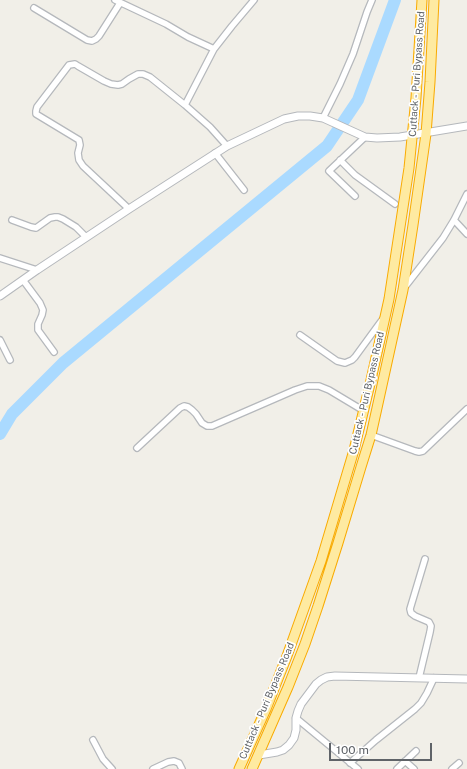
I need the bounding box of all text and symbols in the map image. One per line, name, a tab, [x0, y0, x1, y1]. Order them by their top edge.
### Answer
street label: Cuttack - Puri Bypass Road	[407, 11, 427, 137]
street label: Cuttack - Puri Bypass Road	[347, 330, 387, 456]
street label: Cuttack - Puri Bypass Road	[237, 641, 297, 761]
scale bar	[331, 735, 434, 761]
text: 100 m	[336, 743, 369, 757]

